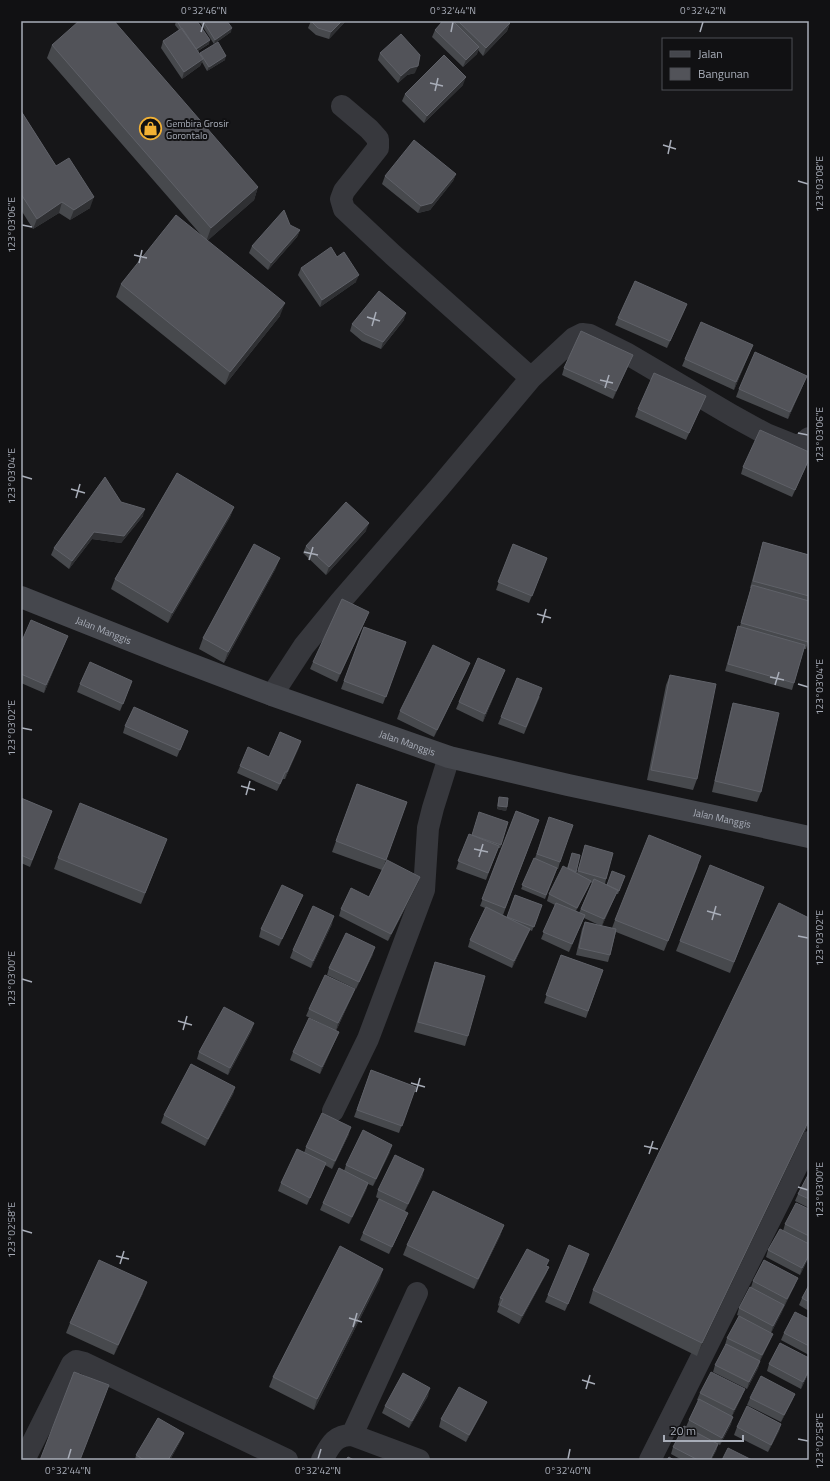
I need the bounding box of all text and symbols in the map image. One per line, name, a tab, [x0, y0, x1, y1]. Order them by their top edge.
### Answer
text: 0°32'46"N	[181, 3, 227, 18]
text: 0°32'44"N	[430, 3, 476, 18]
text: 0°32'42"N	[680, 3, 726, 18]
legend	[662, 38, 792, 90]
text: Jalan	[698, 44, 723, 63]
text: Bangunan	[698, 64, 749, 83]
shop icon: Gembira Grosir Gorontalo	[137, 116, 163, 142]
place label: Gembira Grosir Gorontalo	[166, 116, 229, 143]
text: 123°03'08"E	[812, 155, 827, 212]
text: 123°03'06"E	[4, 196, 19, 253]
text: 123°03'06"E	[812, 406, 827, 463]
text: 123°03'04"E	[4, 447, 19, 504]
street label: Jalan Manggis	[73, 613, 134, 648]
text: 123°03'04"E	[812, 658, 827, 715]
text: 123°03'02"E	[4, 699, 19, 756]
street label: Jalan Manggis	[377, 726, 438, 760]
street label: Jalan Manggis	[692, 805, 753, 832]
text: 123°03'02"E	[812, 909, 827, 966]
text: 123°03'00"E	[4, 950, 19, 1007]
text: 123°03'00"E	[812, 1161, 827, 1218]
text: 123°02'58"E	[4, 1201, 19, 1258]
text: 123°02'58"E	[812, 1412, 827, 1469]
scale bar	[664, 1417, 743, 1443]
text: 20 m	[670, 1421, 696, 1440]
text: 0°32'44"N	[45, 1463, 91, 1478]
text: 0°32'42"N	[295, 1463, 341, 1478]
text: 0°32'40"N	[545, 1463, 591, 1478]

